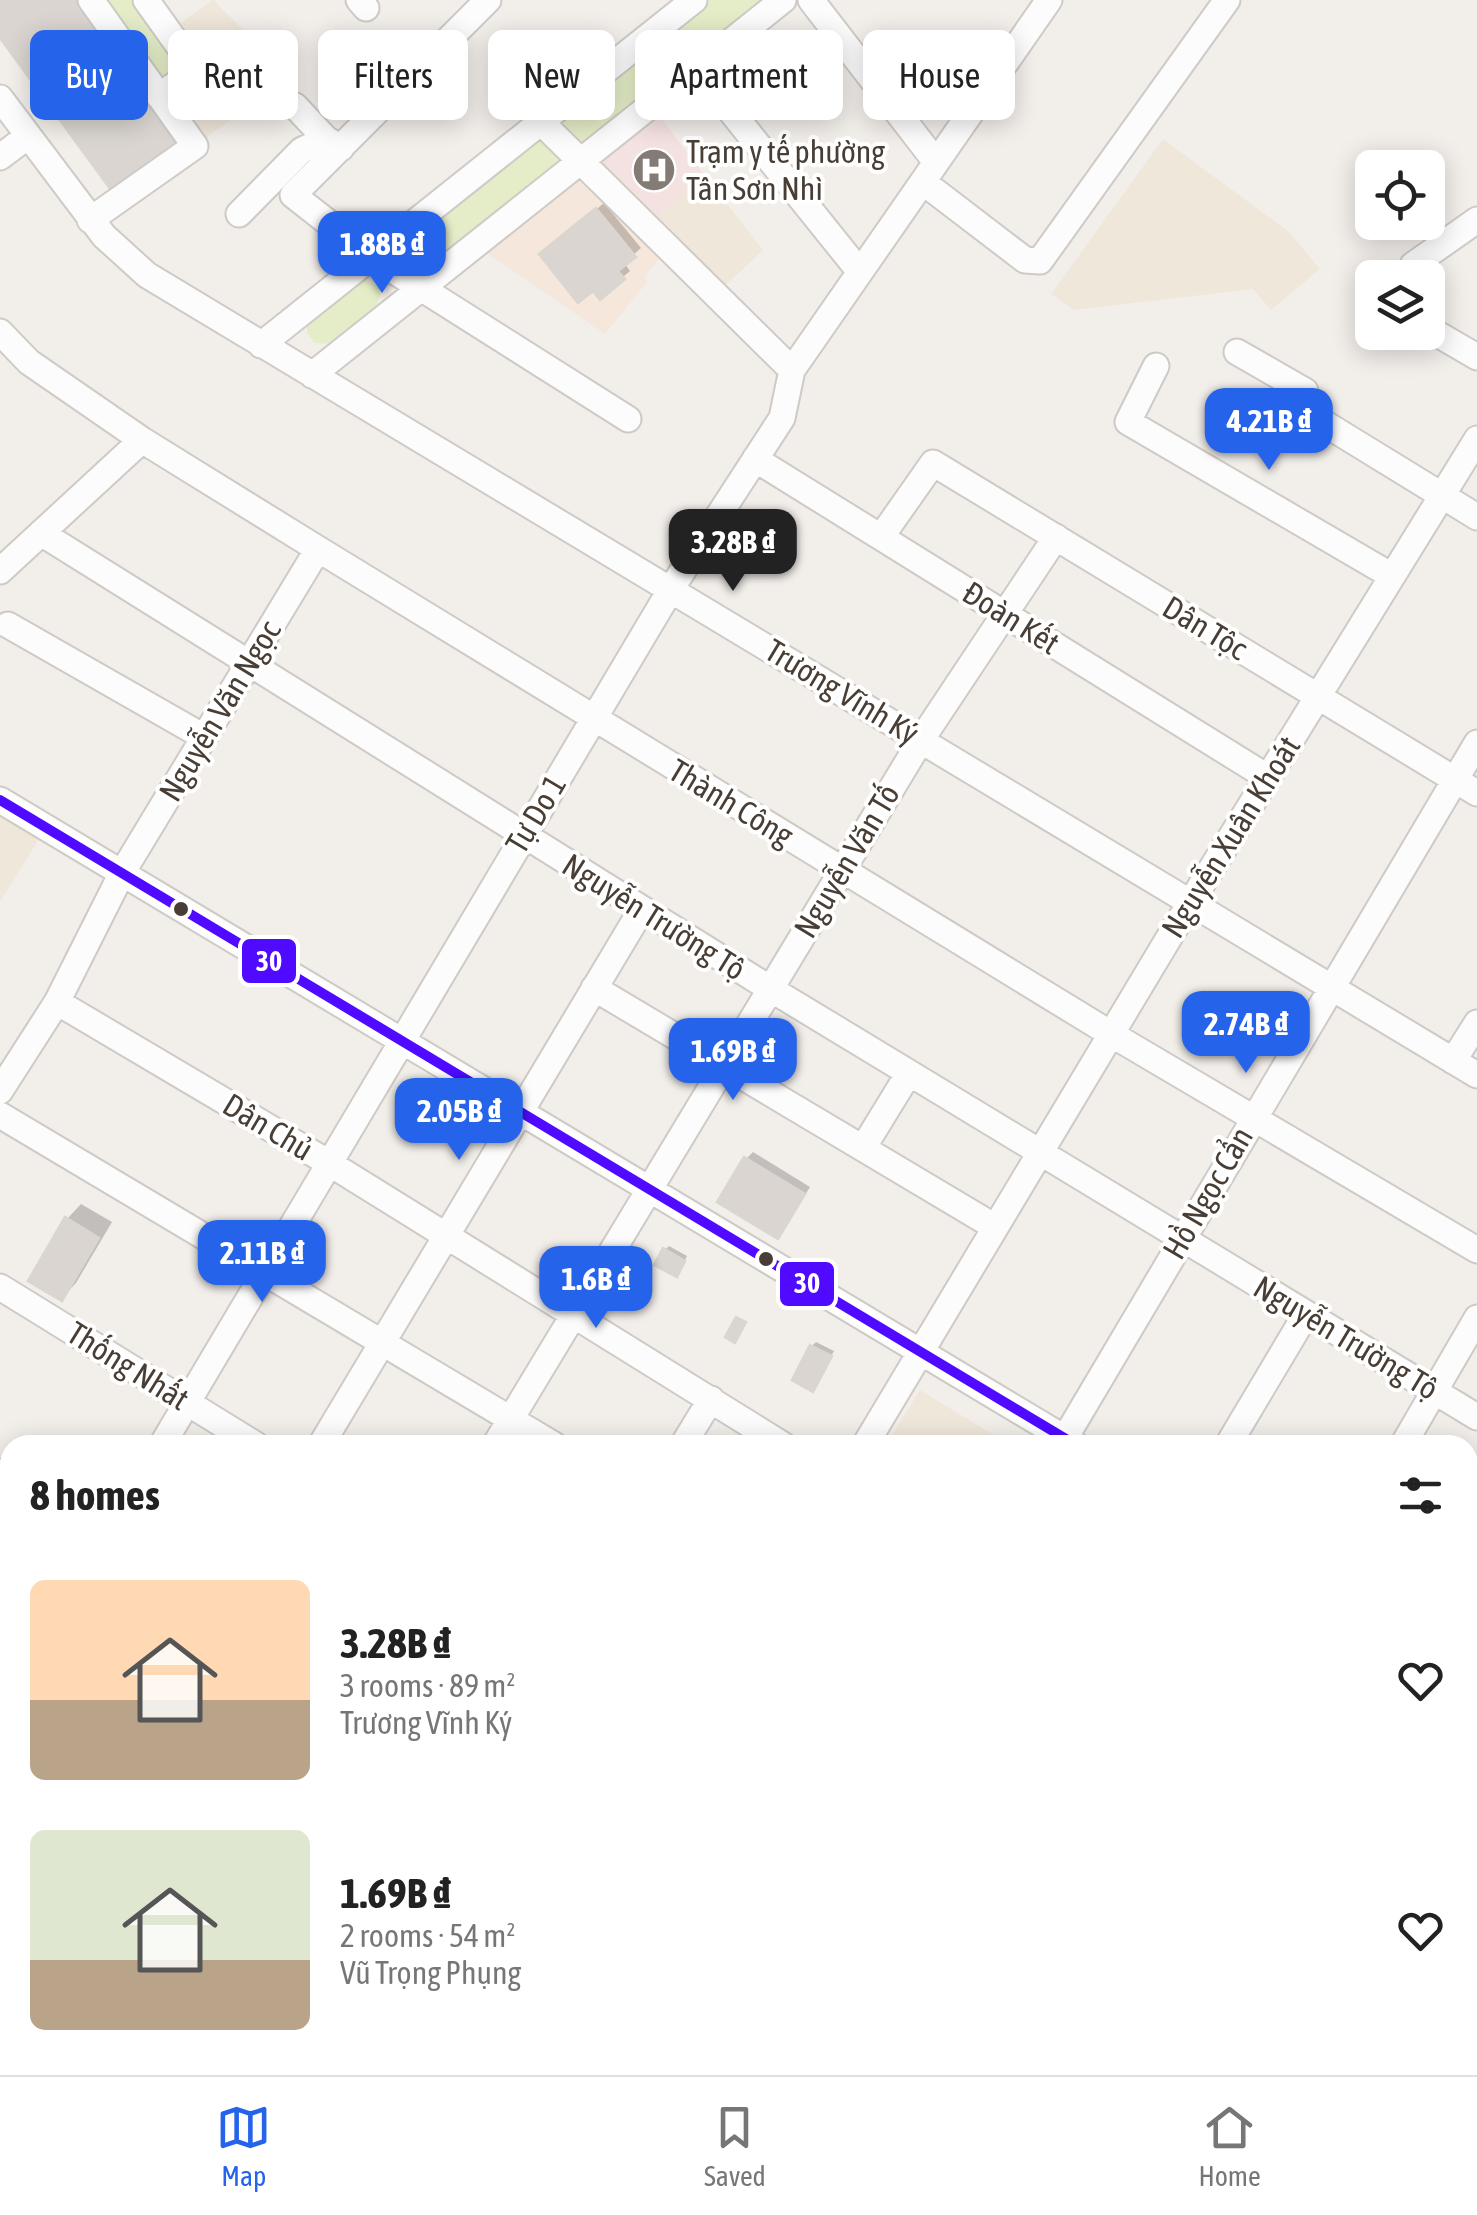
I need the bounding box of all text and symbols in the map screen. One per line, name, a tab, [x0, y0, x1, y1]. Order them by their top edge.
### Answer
chip: Buy	[30, 30, 148, 120]
chip: Rent	[168, 30, 298, 120]
chip: Filters	[318, 30, 468, 120]
chip: New	[488, 30, 615, 120]
chip: Apartment	[635, 30, 843, 120]
chip: House	[863, 30, 1015, 120]
place label: Trạm y tế phường Tân Sơn Nhì	[686, 133, 885, 207]
hospital icon: Trạm y tế phường Tân Sơn Nhì	[631, 147, 677, 193]
map controls	[1355, 150, 1445, 350]
button: locate	[1355, 150, 1445, 240]
pin: 1.88B ₫	[290, 211, 474, 296]
text: 1.88B ₫	[340, 225, 424, 262]
button: layers	[1355, 260, 1445, 350]
pin: 4.21B ₫	[1177, 388, 1361, 473]
text: 4.21B ₫	[1227, 402, 1311, 439]
pin: 3.28B ₫	[641, 509, 825, 594]
text: 3.28B ₫	[691, 523, 775, 560]
street label: Đoàn Kết	[956, 574, 1066, 661]
street label: Dân Tộc	[1156, 588, 1254, 667]
street label: Nguyễn Văn Ngọc	[151, 614, 288, 808]
street label: Trương Vĩnh Ký	[759, 631, 926, 752]
street label: Nguyễn Xuân Khoát	[1154, 729, 1307, 944]
street label: Thành Công	[663, 751, 800, 854]
street label: Tự Do 1	[498, 768, 573, 860]
street label: Nguyễn Văn Tố	[786, 777, 907, 944]
street label: Nguyễn Trường Tộ	[556, 846, 752, 987]
unlabelled marker	[171, 899, 191, 919]
line badge: 30	[240, 937, 298, 985]
text: 30	[256, 945, 282, 977]
pin: 2.74B ₫	[1154, 991, 1338, 1076]
text: 2.74B ₫	[1204, 1005, 1288, 1042]
pin: 1.69B ₫	[641, 1018, 825, 1103]
text: 1.69B ₫	[691, 1032, 775, 1069]
pin: 2.05B ₫	[367, 1078, 551, 1163]
street label: Dân Chủ	[217, 1085, 320, 1168]
text: 2.05B ₫	[417, 1092, 501, 1129]
street label: Hồ Ngọc Cẩn	[1155, 1120, 1260, 1265]
pin: 2.11B ₫	[170, 1220, 354, 1305]
text: 2.11B ₫	[220, 1234, 304, 1271]
pin: 1.6B ₫	[515, 1246, 677, 1331]
unlabelled marker	[756, 1249, 776, 1269]
text: 1.6B ₫	[561, 1260, 631, 1297]
line badge: 30	[778, 1260, 836, 1308]
text: 30	[794, 1267, 820, 1299]
street label: Nguyễn Trường Tộ	[1247, 1268, 1445, 1407]
street label: Thống Nhất	[61, 1314, 196, 1417]
icon: filters	[1393, 1468, 1448, 1523]
text: 8 homes	[30, 1471, 160, 1519]
text: 3.28B ₫	[340, 1619, 451, 1667]
icon: home	[110, 1620, 230, 1740]
icon: heart	[1393, 1653, 1448, 1708]
text: 3 rooms · 89 m²	[340, 1667, 515, 1704]
text: Trương Vĩnh Ký	[340, 1704, 512, 1741]
text: 1.69B ₫	[340, 1869, 451, 1917]
icon: home	[110, 1870, 230, 1990]
icon: heart	[1393, 1903, 1448, 1958]
text: 2 rooms · 54 m²	[340, 1917, 515, 1954]
text: Vũ Trọng Phụng	[340, 1954, 521, 1991]
tab: Map	[216, 2100, 271, 2192]
tab: Saved	[704, 2100, 766, 2192]
tab: Home	[1198, 2100, 1261, 2192]

